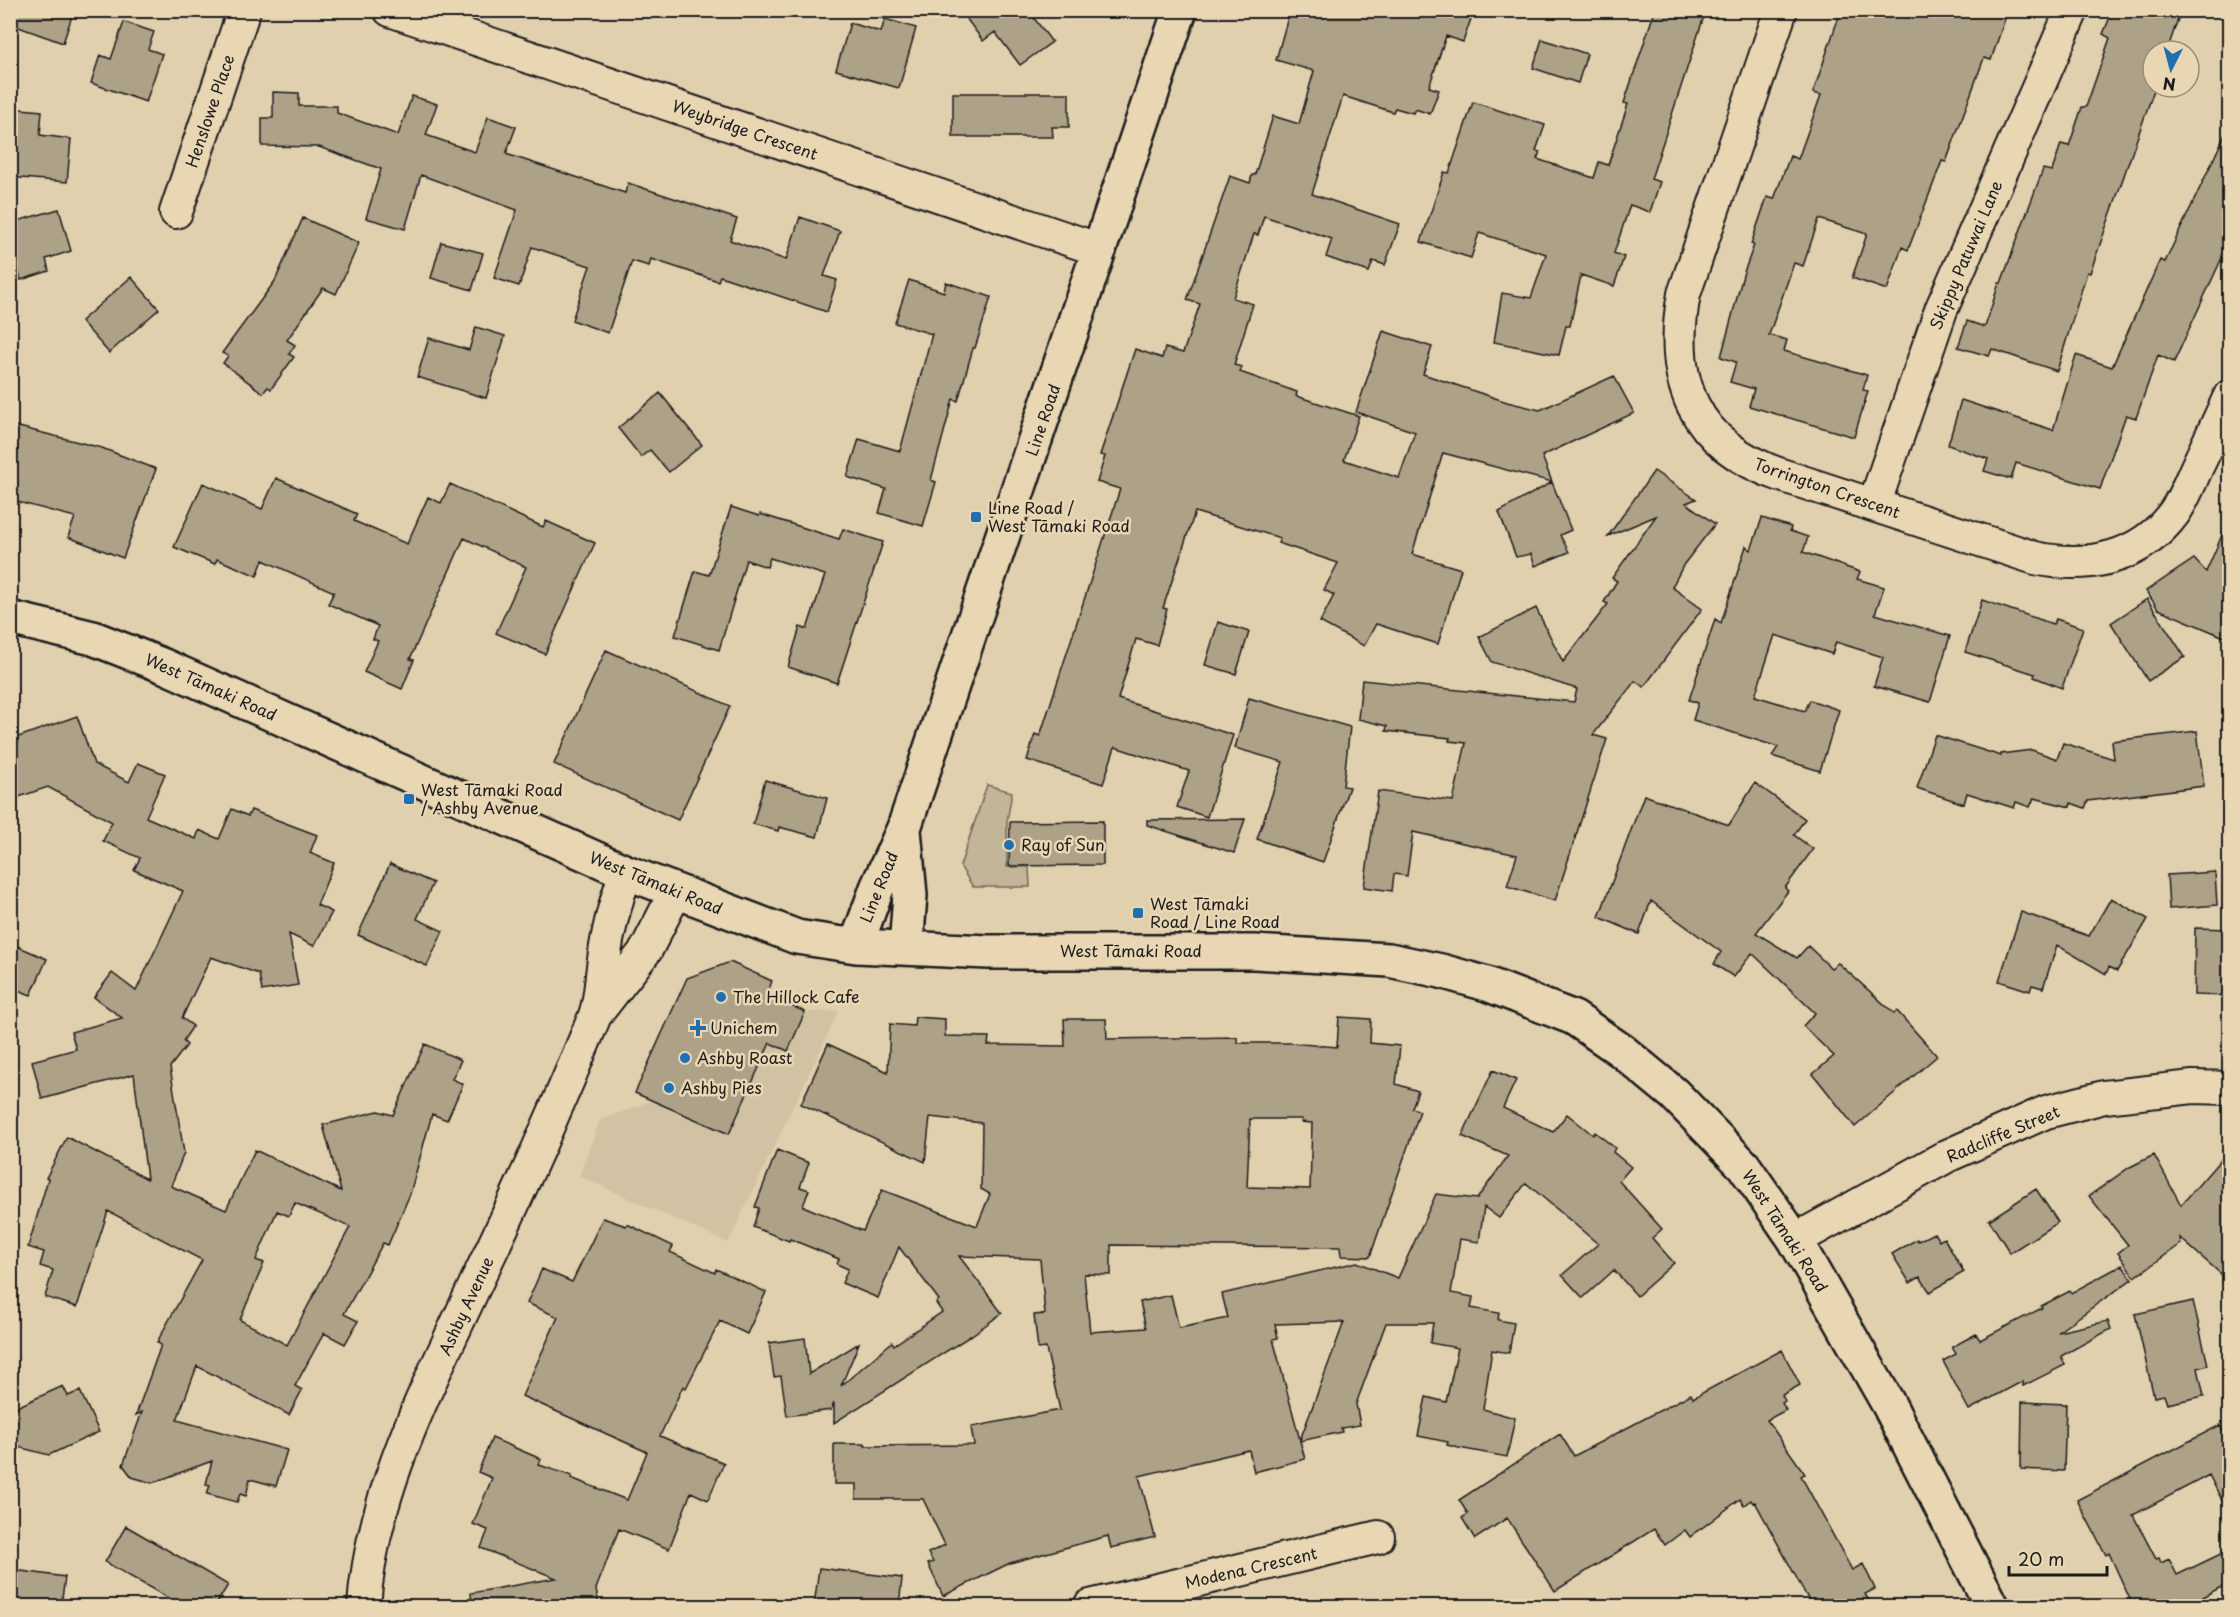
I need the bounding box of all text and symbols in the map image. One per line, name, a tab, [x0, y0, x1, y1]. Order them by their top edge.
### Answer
north arrow	[2141, 39, 2201, 99]
street label: Henslowe Place	[178, 51, 240, 170]
text: N	[2162, 72, 2177, 98]
street label: Weybridge Crescent	[669, 93, 822, 165]
street label: Skippy Patuwai Lane	[1923, 176, 2007, 333]
street label: Line Road	[1019, 380, 1066, 459]
street label: Torrington Crescent	[1751, 451, 1904, 523]
place label: Line Road / West Tāmaki Road	[988, 495, 1130, 537]
marker: Line Road / West Tāmaki Road	[969, 510, 983, 524]
street label: West Tāmaki Road	[142, 646, 281, 726]
place label: West Tāmaki Road / Ashby Avenue	[421, 777, 563, 819]
marker: West Tāmaki Road / Ashby Avenue	[402, 792, 416, 806]
place label: Ray of Sun	[1021, 832, 1105, 856]
marker: Ray of Sun	[1002, 838, 1016, 852]
street label: West Tāmaki Road	[586, 844, 727, 920]
street label: Line Road	[853, 847, 903, 926]
place label: West Tāmaki Road / Line Road	[1150, 891, 1280, 933]
marker: West Tāmaki Road / Line Road	[1131, 906, 1145, 920]
street label: West Tāmaki Road	[1060, 938, 1202, 962]
place label: The Hillock Cafe	[733, 984, 860, 1008]
marker: The Hillock Cafe	[714, 990, 728, 1004]
place label: Unichem	[710, 1015, 778, 1039]
marker: Unichem	[691, 1021, 705, 1035]
place label: Ashby Roast	[697, 1045, 792, 1069]
marker: Ashby Roast	[678, 1051, 692, 1065]
place label: Ashby Pies	[681, 1075, 762, 1099]
marker: Ashby Pies	[662, 1081, 676, 1095]
street label: Radcliffe Street	[1942, 1098, 2063, 1168]
street label: West Tāmaki Road	[1737, 1164, 1835, 1296]
street label: Ashby Avenue	[432, 1252, 499, 1359]
scale bar	[2009, 1539, 2106, 1577]
street label: Modena Crescent	[1182, 1540, 1320, 1594]
text: 20 m	[2018, 1545, 2064, 1572]

